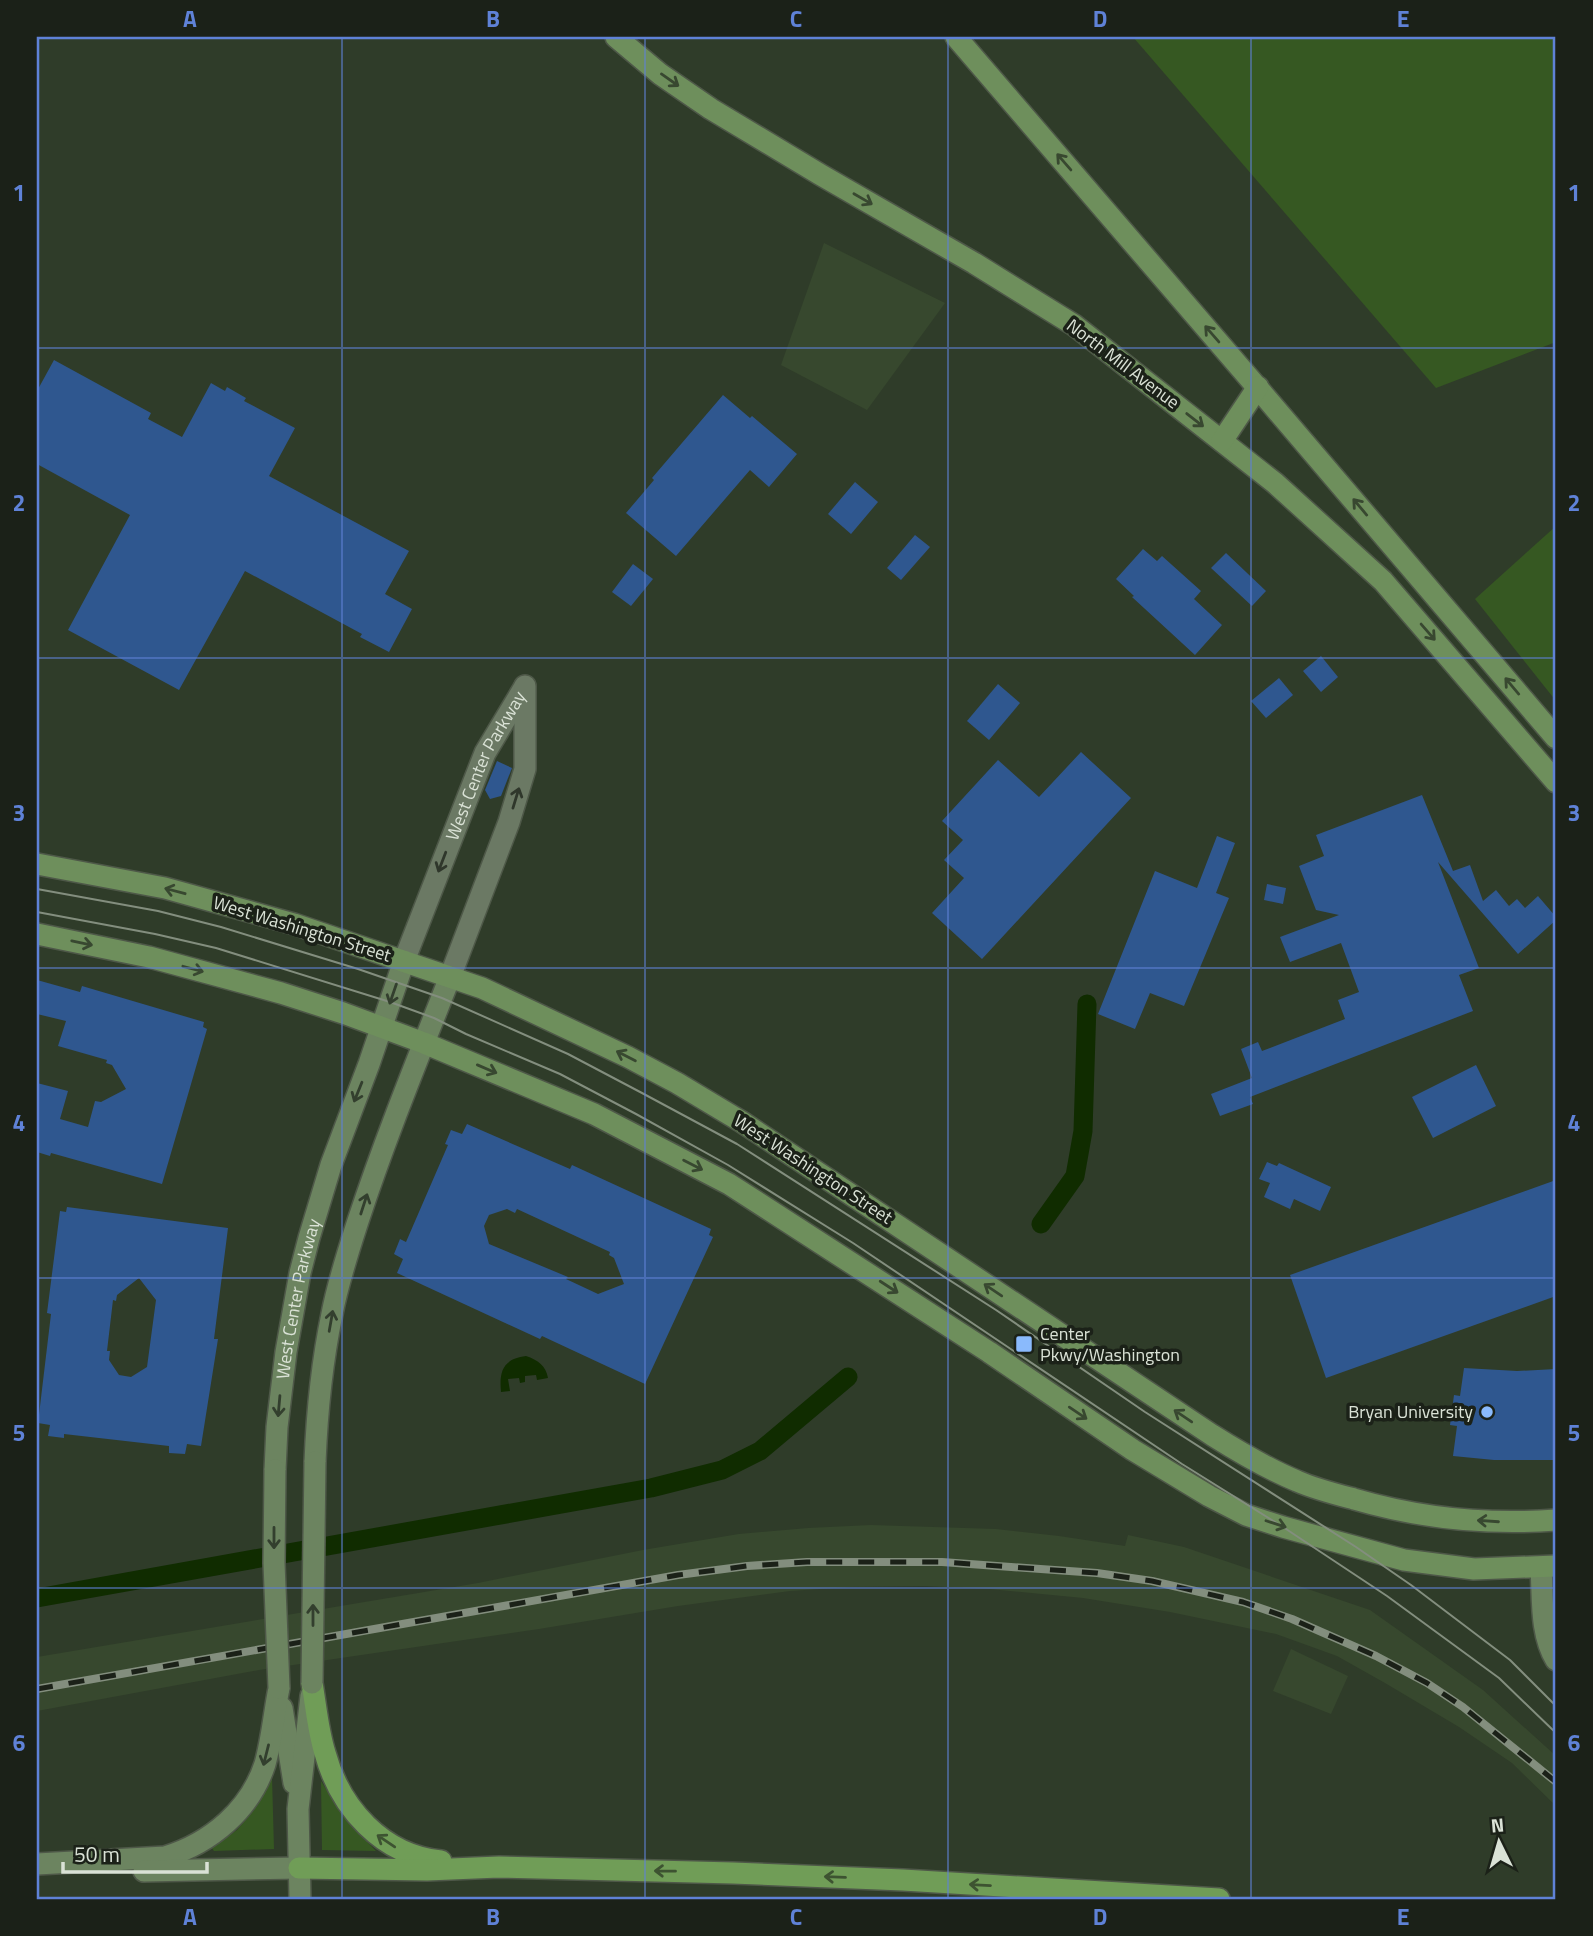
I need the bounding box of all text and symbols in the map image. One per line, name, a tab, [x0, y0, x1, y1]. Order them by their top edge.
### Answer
text: A	[183, 1, 197, 36]
text: B	[486, 1, 500, 36]
text: C	[790, 1, 802, 36]
text: D	[1093, 1, 1107, 36]
text: E	[1397, 1, 1409, 36]
one-way arrow	[660, 73, 679, 87]
one-way arrow	[1056, 153, 1072, 171]
text: 1	[13, 175, 25, 210]
text: 1	[1568, 175, 1580, 210]
one-way arrow	[853, 192, 873, 206]
street label: North Mill Avenue	[1061, 312, 1185, 415]
one-way arrow	[1204, 326, 1220, 344]
one-way arrow	[1185, 412, 1203, 427]
text: 2	[13, 485, 25, 520]
text: 2	[1568, 485, 1580, 520]
one-way arrow	[1352, 499, 1368, 517]
one-way arrow	[1420, 623, 1436, 641]
one-way arrow	[1504, 677, 1520, 695]
street label: West Center Parkway	[438, 685, 532, 844]
one-way arrow	[511, 787, 524, 809]
text: 3	[13, 795, 25, 830]
text: 3	[1568, 795, 1580, 830]
one-way arrow	[434, 850, 447, 872]
one-way arrow	[164, 884, 187, 897]
street label: West Washington Street	[210, 889, 395, 969]
one-way arrow	[70, 937, 93, 950]
one-way arrow	[182, 963, 204, 976]
one-way arrow	[386, 983, 398, 1005]
one-way arrow	[616, 1048, 637, 1062]
one-way arrow	[476, 1063, 497, 1076]
one-way arrow	[350, 1080, 363, 1102]
text: 4	[13, 1105, 25, 1140]
text: 4	[1568, 1105, 1580, 1140]
street label: West Washington Street	[728, 1107, 899, 1231]
one-way arrow	[682, 1159, 703, 1173]
one-way arrow	[359, 1193, 371, 1215]
street label: West Center Parkway	[269, 1215, 327, 1380]
one-way arrow	[879, 1279, 898, 1294]
one-way arrow	[984, 1283, 1003, 1297]
one-way arrow	[325, 1310, 338, 1333]
place label: Center Pkwy/Washington	[1040, 1320, 1180, 1368]
marker: Center Pkwy/Washington	[1014, 1334, 1034, 1354]
one-way arrow	[272, 1394, 285, 1417]
place label: Bryan University	[1348, 1398, 1473, 1425]
marker: Bryan University	[1479, 1404, 1495, 1420]
one-way arrow	[1068, 1406, 1087, 1420]
one-way arrow	[1173, 1409, 1193, 1423]
text: 5	[13, 1415, 25, 1450]
text: 5	[1568, 1415, 1580, 1450]
one-way arrow	[1477, 1514, 1500, 1527]
one-way arrow	[1264, 1519, 1286, 1531]
one-way arrow	[267, 1526, 281, 1549]
one-way arrow	[306, 1604, 320, 1627]
text: 6	[13, 1725, 26, 1760]
text: 6	[1568, 1725, 1581, 1760]
one-way arrow	[259, 1743, 272, 1766]
north arrow	[1464, 1806, 1534, 1876]
text: N	[1490, 1810, 1505, 1840]
scale bar	[63, 1831, 206, 1875]
one-way arrow	[377, 1834, 396, 1848]
text: 50 m	[74, 1838, 120, 1870]
one-way arrow	[654, 1865, 677, 1878]
one-way arrow	[824, 1871, 847, 1884]
one-way arrow	[969, 1878, 992, 1891]
text: A	[183, 1899, 197, 1934]
text: B	[486, 1899, 500, 1934]
text: C	[790, 1899, 802, 1934]
text: D	[1093, 1899, 1107, 1934]
text: E	[1397, 1899, 1409, 1934]

